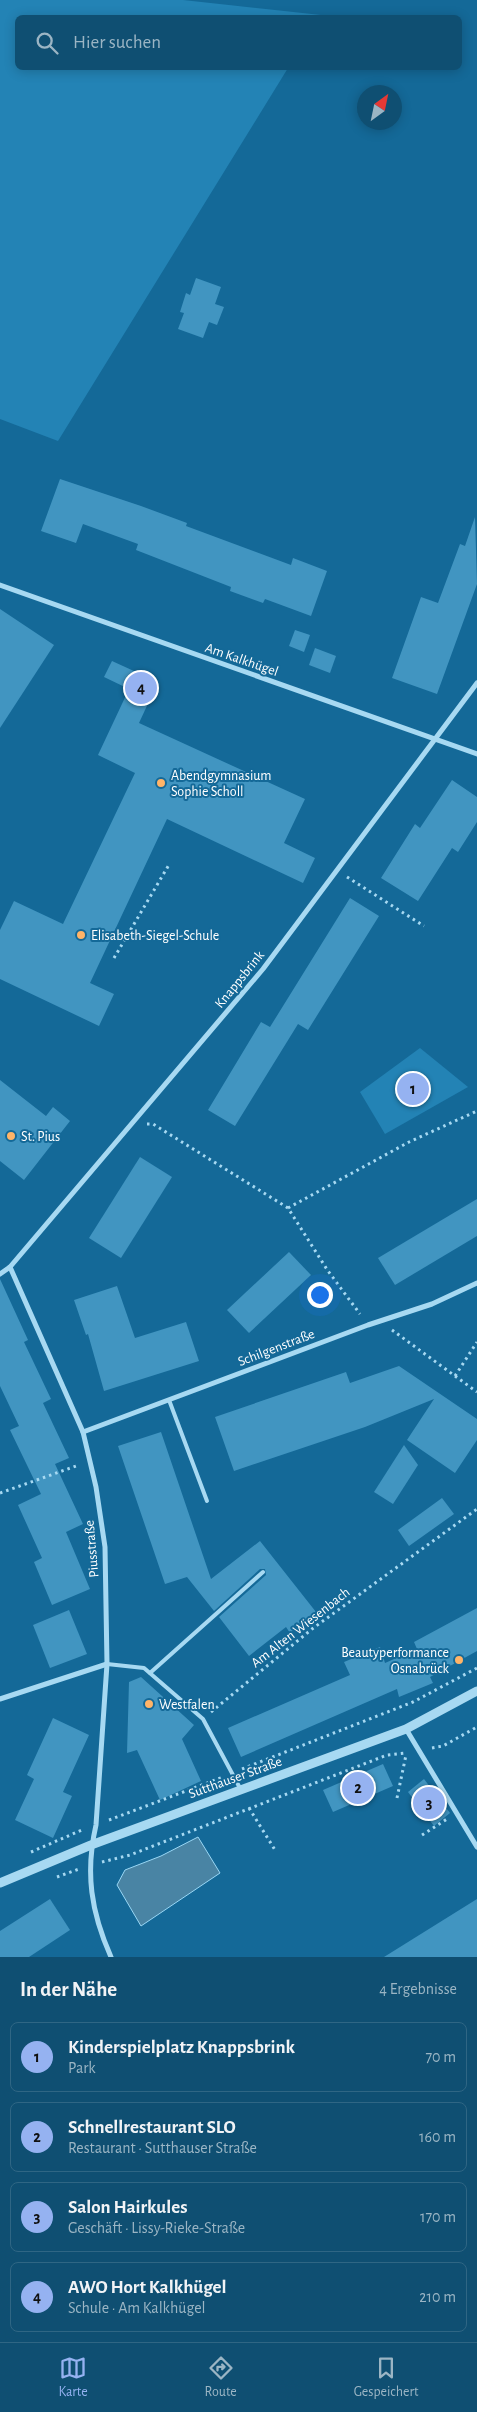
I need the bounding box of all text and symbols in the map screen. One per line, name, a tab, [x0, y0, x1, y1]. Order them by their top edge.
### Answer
search box	[15, 15, 462, 70]
icon: search	[33, 29, 61, 57]
text: Hier suchen	[73, 33, 161, 52]
north arrow	[357, 85, 402, 130]
street label: Am Kalkhügel	[203, 641, 280, 679]
pin: 4	[125, 669, 157, 707]
place label: Abendgymnasium Sophie Scholl	[171, 769, 272, 799]
marker: Abendgymnasium Sophie Scholl	[155, 777, 167, 789]
marker: Elisabeth-Siegel-Schule	[75, 929, 87, 941]
place label: Elisabeth-Siegel-Schule	[91, 929, 219, 943]
street label: Knappsbrink	[213, 948, 267, 1011]
pin: 1	[397, 1070, 429, 1108]
marker: St. Pius	[5, 1130, 17, 1142]
place label: St. Pius	[21, 1130, 60, 1144]
your location	[307, 1282, 333, 1308]
street label: Schilgenstraße	[236, 1327, 317, 1369]
street label: Piusstraße	[83, 1520, 101, 1578]
street label: Am Alten Wiesenbach	[249, 1585, 353, 1670]
place label: Beautyperformance Osnabrück	[341, 1646, 450, 1676]
marker: Beautyperformance Osnabrück	[453, 1654, 465, 1666]
marker: Westfalen	[143, 1698, 155, 1710]
place label: Westfalen	[159, 1698, 215, 1712]
street label: Sutthauser Straße	[187, 1755, 284, 1801]
pin: 2	[342, 1769, 374, 1807]
pin: 3	[413, 1784, 445, 1822]
text: In der Nähe	[20, 1979, 117, 2000]
text: 4 Ergebnisse	[379, 1981, 457, 1997]
text: Kinderspielplatz Knappsbrink	[68, 2038, 295, 2057]
text: 1	[34, 2049, 40, 2065]
text: 70 m	[425, 2049, 456, 2065]
text: Park	[68, 2060, 96, 2076]
text: Schnellrestaurant SLO	[68, 2118, 236, 2137]
text: 2	[33, 2129, 41, 2145]
text: 160 m	[419, 2129, 456, 2145]
text: Restaurant · Sutthauser Straße	[68, 2140, 257, 2156]
text: Salon Hairkules	[68, 2198, 188, 2217]
text: 3	[34, 2209, 40, 2225]
text: 170 m	[420, 2209, 456, 2225]
text: Geschäft · Lissy-Rieke-Straße	[68, 2220, 245, 2236]
text: AWO Hort Kalkhügel	[68, 2278, 227, 2297]
text: 4	[33, 2289, 41, 2305]
text: 210 m	[419, 2289, 456, 2305]
text: Schule · Am Kalkhügel	[68, 2300, 206, 2316]
tab: Karte	[59, 2354, 88, 2401]
tab: Route	[205, 2354, 237, 2401]
tab: Gespeichert	[354, 2354, 418, 2401]

